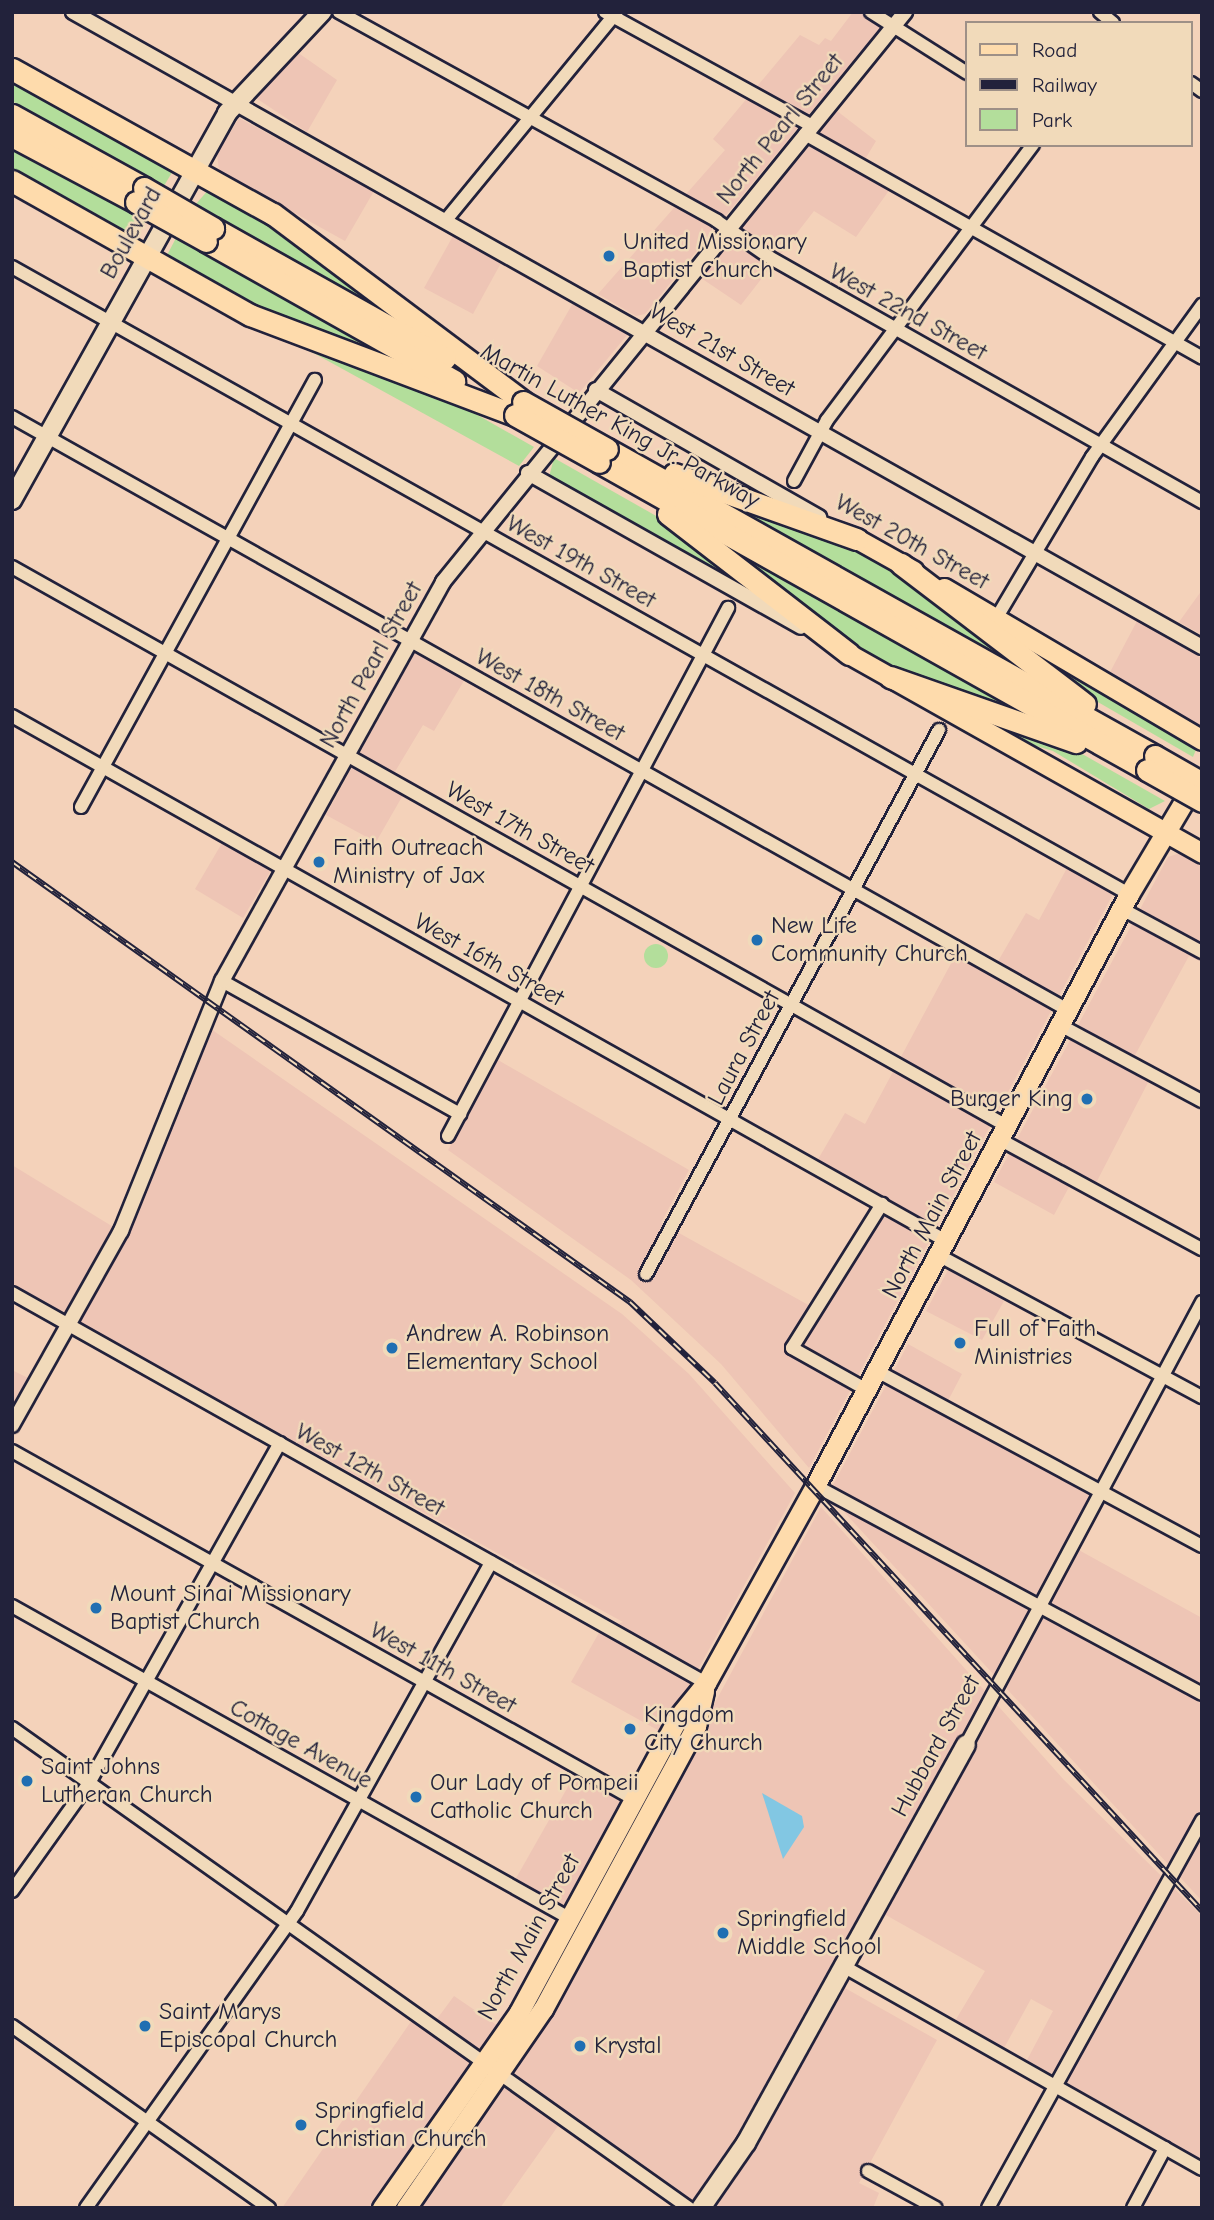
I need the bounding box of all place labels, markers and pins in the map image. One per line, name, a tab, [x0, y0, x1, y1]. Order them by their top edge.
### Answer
place label: United Missionary Baptist Church	[623, 228, 807, 284]
marker: United Missionary Baptist Church	[601, 248, 617, 264]
place label: Faith Outreach Ministry of Jax	[333, 834, 484, 890]
marker: Faith Outreach Ministry of Jax	[311, 854, 327, 870]
place label: New Life Community Church	[771, 912, 968, 968]
marker: New Life Community Church	[749, 932, 765, 948]
place label: Burger King	[950, 1085, 1073, 1113]
marker: Burger King	[1079, 1091, 1095, 1107]
place label: Full of Faith Ministries	[974, 1315, 1096, 1371]
place label: Andrew A. Robinson Elementary School	[406, 1320, 609, 1376]
marker: Full of Faith Ministries	[952, 1335, 968, 1351]
marker: Andrew A. Robinson Elementary School	[384, 1340, 400, 1356]
place label: Mount Sinai Missionary Baptist Church	[110, 1580, 351, 1636]
marker: Mount Sinai Missionary Baptist Church	[88, 1600, 104, 1616]
place label: Kingdom City Church	[644, 1701, 763, 1757]
marker: Kingdom City Church	[622, 1721, 638, 1737]
place label: Saint Johns Lutheran Church	[41, 1753, 213, 1809]
place label: Our Lady of Pompeii Catholic Church	[430, 1769, 639, 1825]
marker: Saint Johns Lutheran Church	[19, 1773, 35, 1789]
marker: Our Lady of Pompeii Catholic Church	[408, 1789, 424, 1805]
place label: Springfield Middle School	[737, 1905, 882, 1961]
marker: Springfield Middle School	[715, 1925, 731, 1941]
place label: Saint Marys Episcopal Church	[159, 1998, 337, 2054]
marker: Saint Marys Episcopal Church	[137, 2018, 153, 2034]
place label: Krystal	[594, 2032, 661, 2060]
marker: Krystal	[572, 2038, 588, 2054]
place label: Springfield Christian Church	[315, 2097, 487, 2153]
marker: Springfield Christian Church	[293, 2117, 309, 2133]

